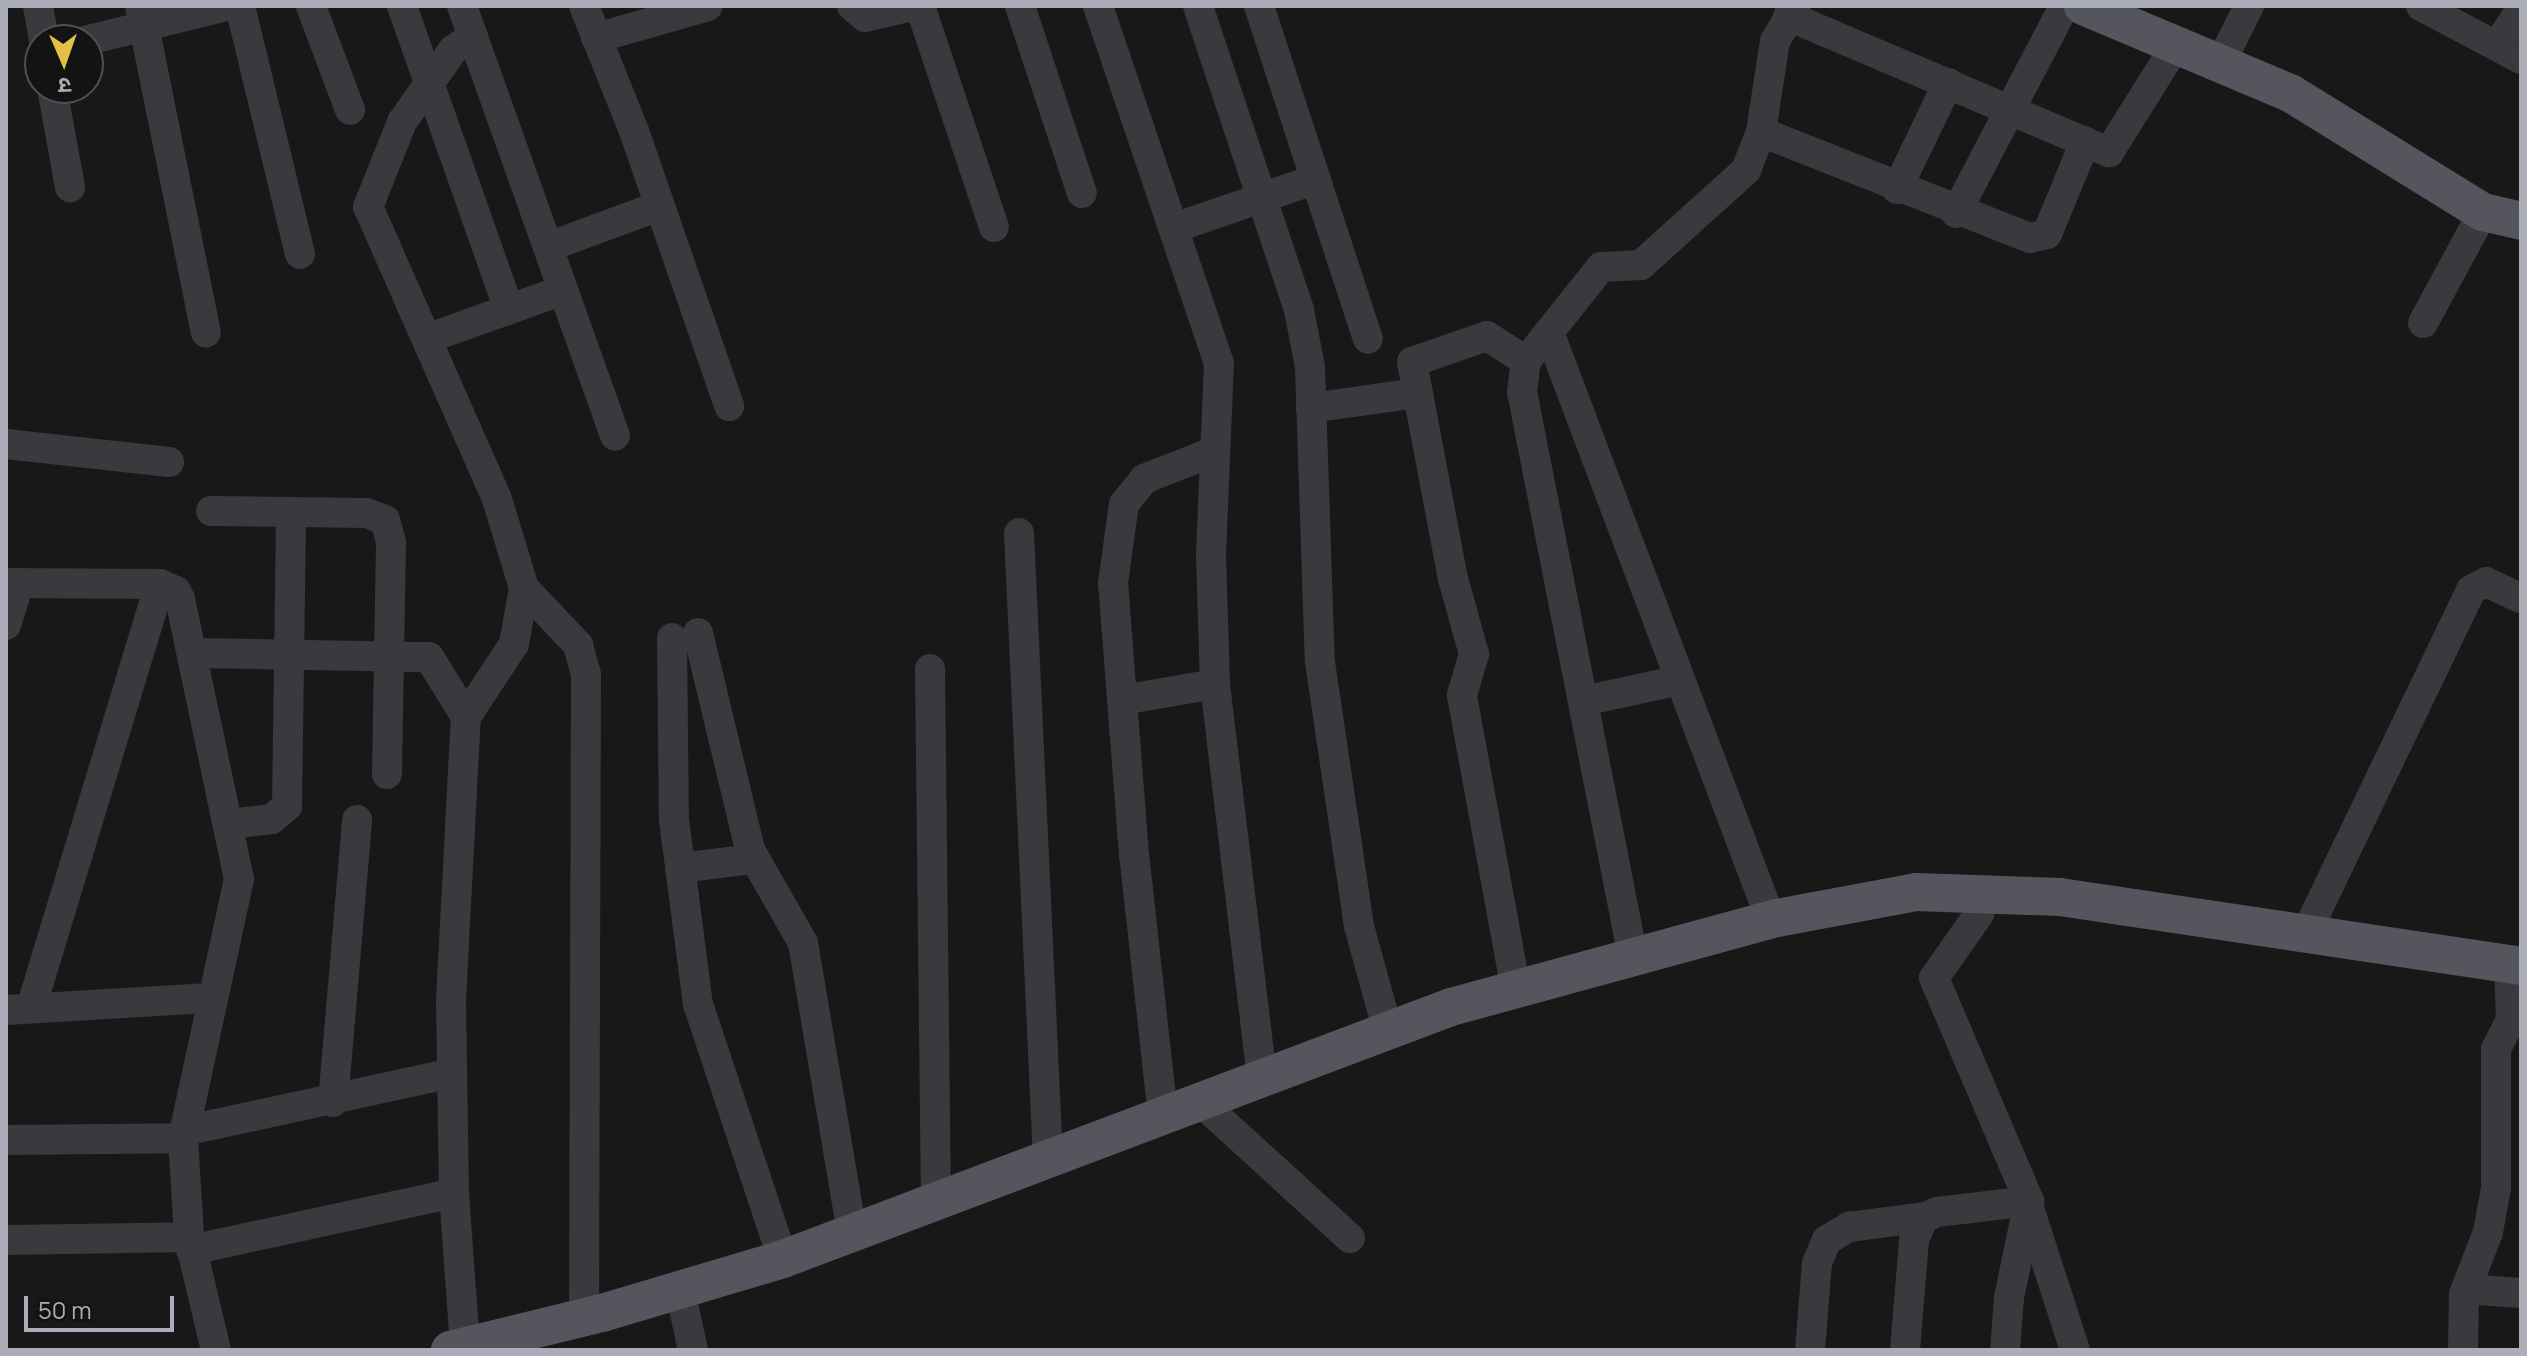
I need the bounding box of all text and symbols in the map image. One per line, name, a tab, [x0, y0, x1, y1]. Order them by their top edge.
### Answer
north arrow	[24, 24, 104, 104]
text: उ	[58, 71, 72, 101]
scale bar	[28, 1280, 178, 1330]
text: 50 m	[38, 1293, 92, 1326]

